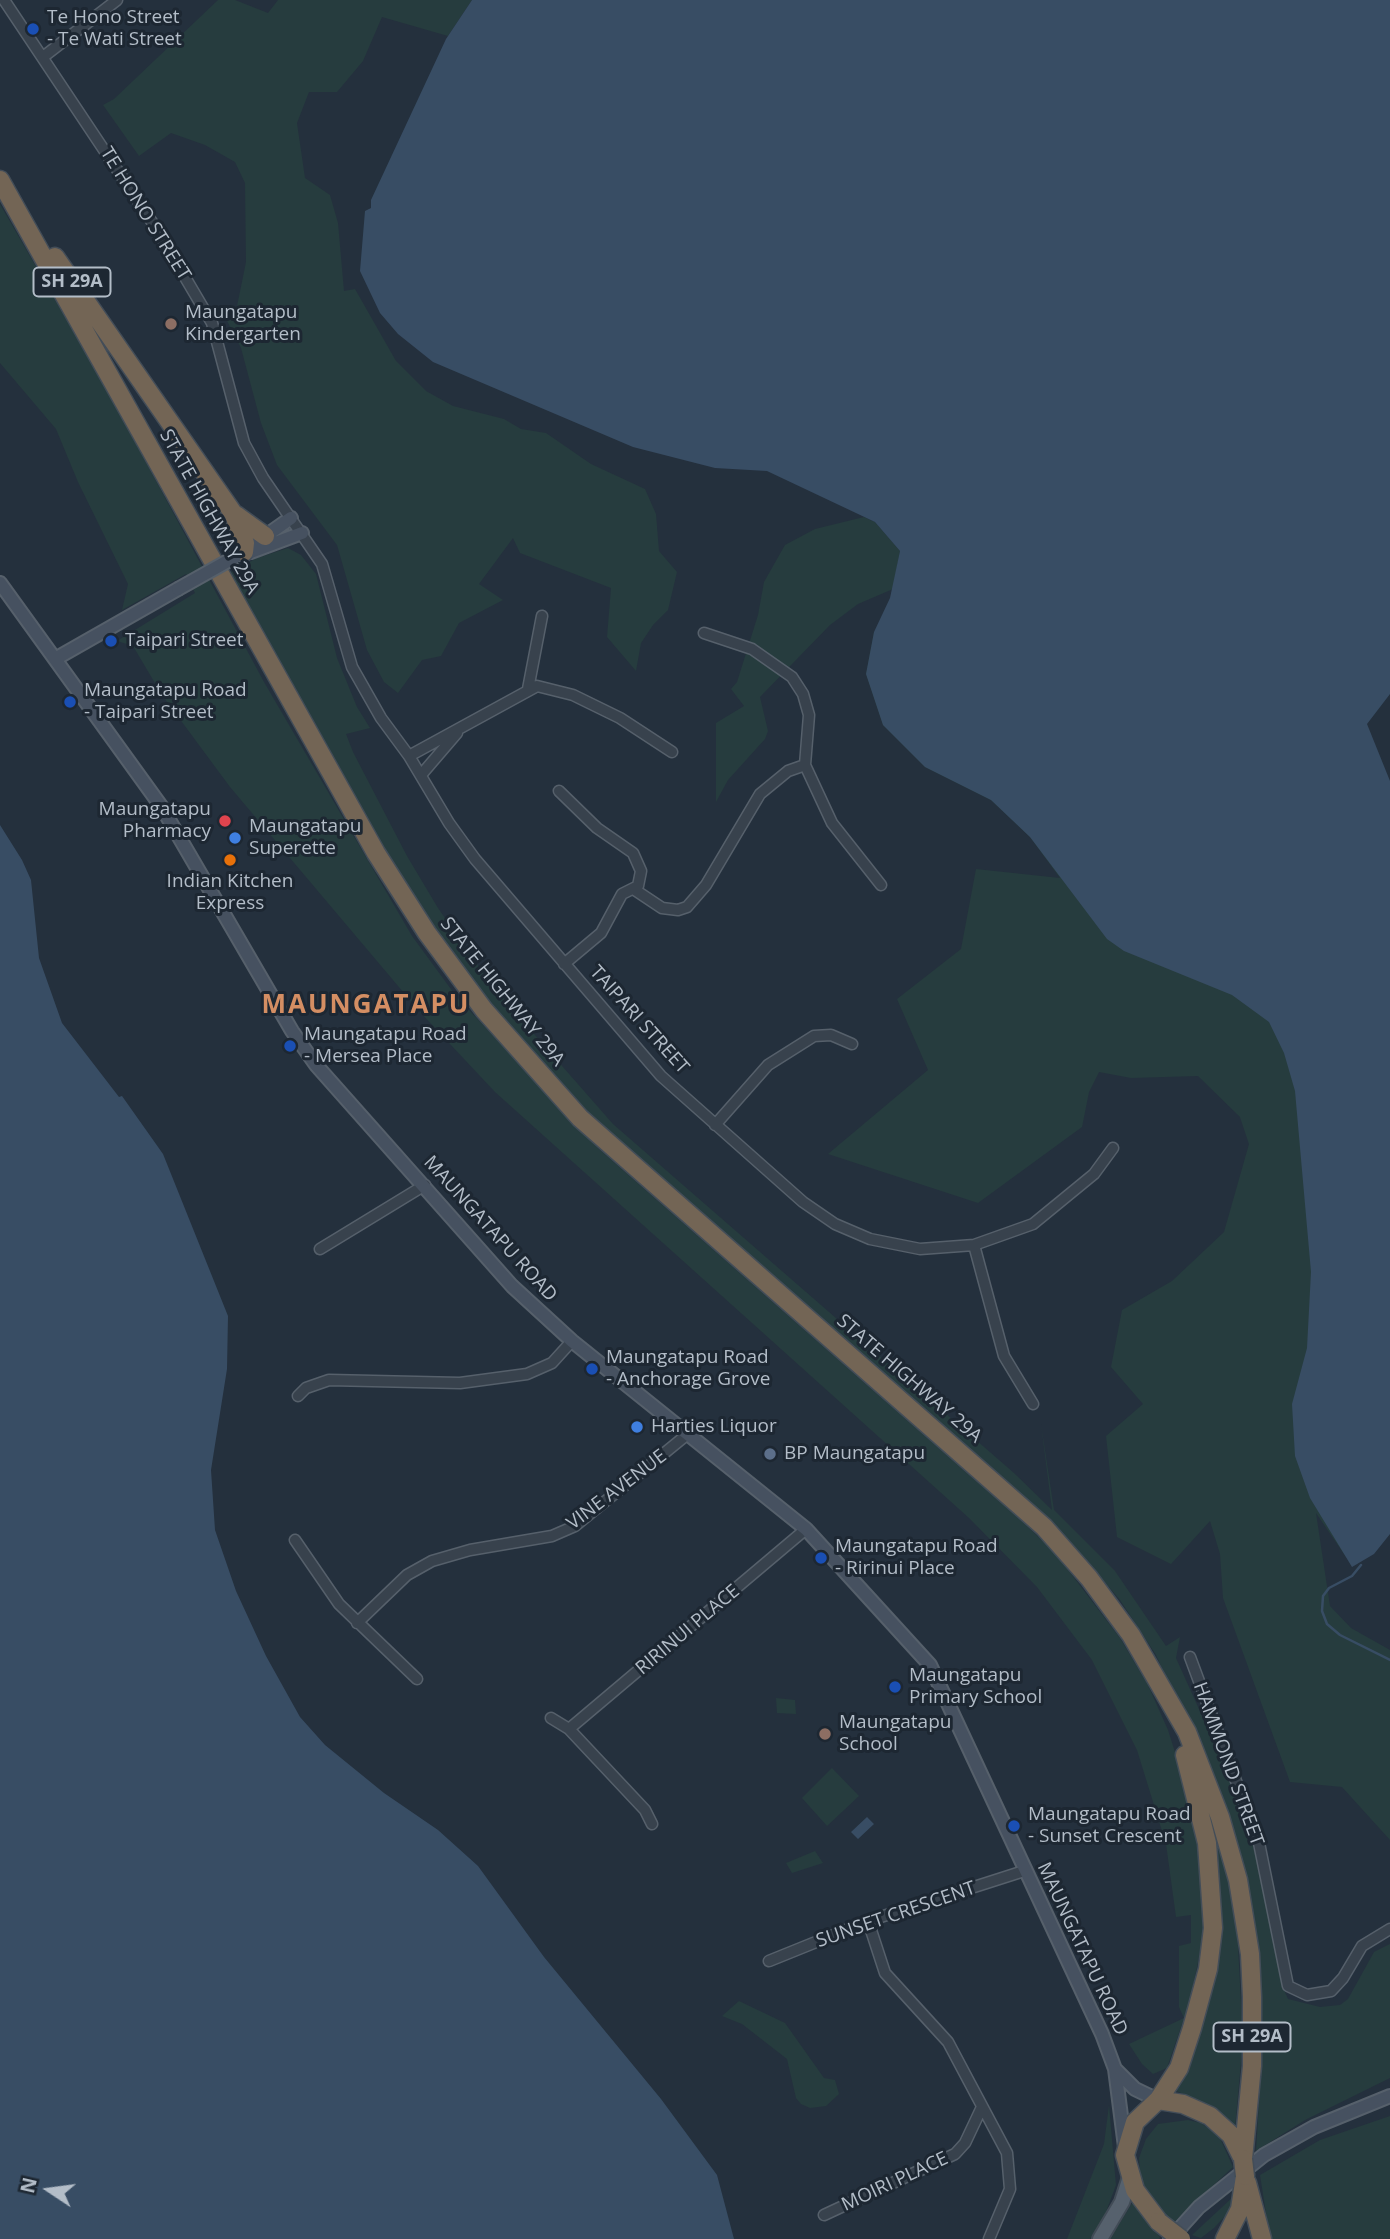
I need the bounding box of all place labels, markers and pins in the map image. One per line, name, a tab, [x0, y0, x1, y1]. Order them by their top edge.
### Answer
place label: Te Hono Street - Te Wati Street	[47, 7, 182, 51]
marker: Te Hono Street - Te Wati Street	[25, 21, 41, 37]
place label: Maungatapu Kindergarten	[185, 302, 301, 346]
marker: Maungatapu Kindergarten	[163, 316, 179, 332]
place label: Taipari Street	[125, 630, 244, 652]
marker: Taipari Street	[103, 633, 119, 649]
place label: Maungatapu Road - Taipari Street	[84, 680, 247, 724]
marker: Maungatapu Road - Taipari Street	[62, 694, 78, 710]
place label: Maungatapu Pharmacy	[99, 799, 211, 843]
marker: Maungatapu Pharmacy	[217, 813, 233, 829]
place label: Maungatapu Superette	[249, 816, 361, 860]
marker: Maungatapu Superette	[227, 830, 243, 846]
marker: Indian Kitchen Express	[222, 852, 238, 868]
place label: Indian Kitchen Express	[167, 871, 293, 915]
place label: Maungatapu Road - Mersea Place	[304, 1024, 467, 1068]
marker: Maungatapu Road - Mersea Place	[282, 1038, 298, 1054]
place label: Maungatapu Road - Anchorage Grove	[606, 1347, 770, 1391]
marker: Maungatapu Road - Anchorage Grove	[584, 1361, 600, 1377]
place label: Harties Liquor	[651, 1416, 777, 1438]
marker: Harties Liquor	[629, 1419, 645, 1435]
place label: BP Maungatapu	[784, 1443, 925, 1465]
marker: BP Maungatapu	[762, 1446, 778, 1462]
place label: Maungatapu Road - Ririnui Place	[835, 1536, 998, 1580]
marker: Maungatapu Road - Ririnui Place	[813, 1550, 829, 1566]
place label: Maungatapu Primary School	[909, 1665, 1042, 1709]
marker: Maungatapu Primary School	[887, 1679, 903, 1695]
place label: Maungatapu School	[839, 1712, 951, 1756]
marker: Maungatapu School	[817, 1726, 833, 1742]
place label: Maungatapu Road - Sunset Crescent	[1028, 1804, 1191, 1848]
marker: Maungatapu Road - Sunset Crescent	[1006, 1818, 1022, 1834]

